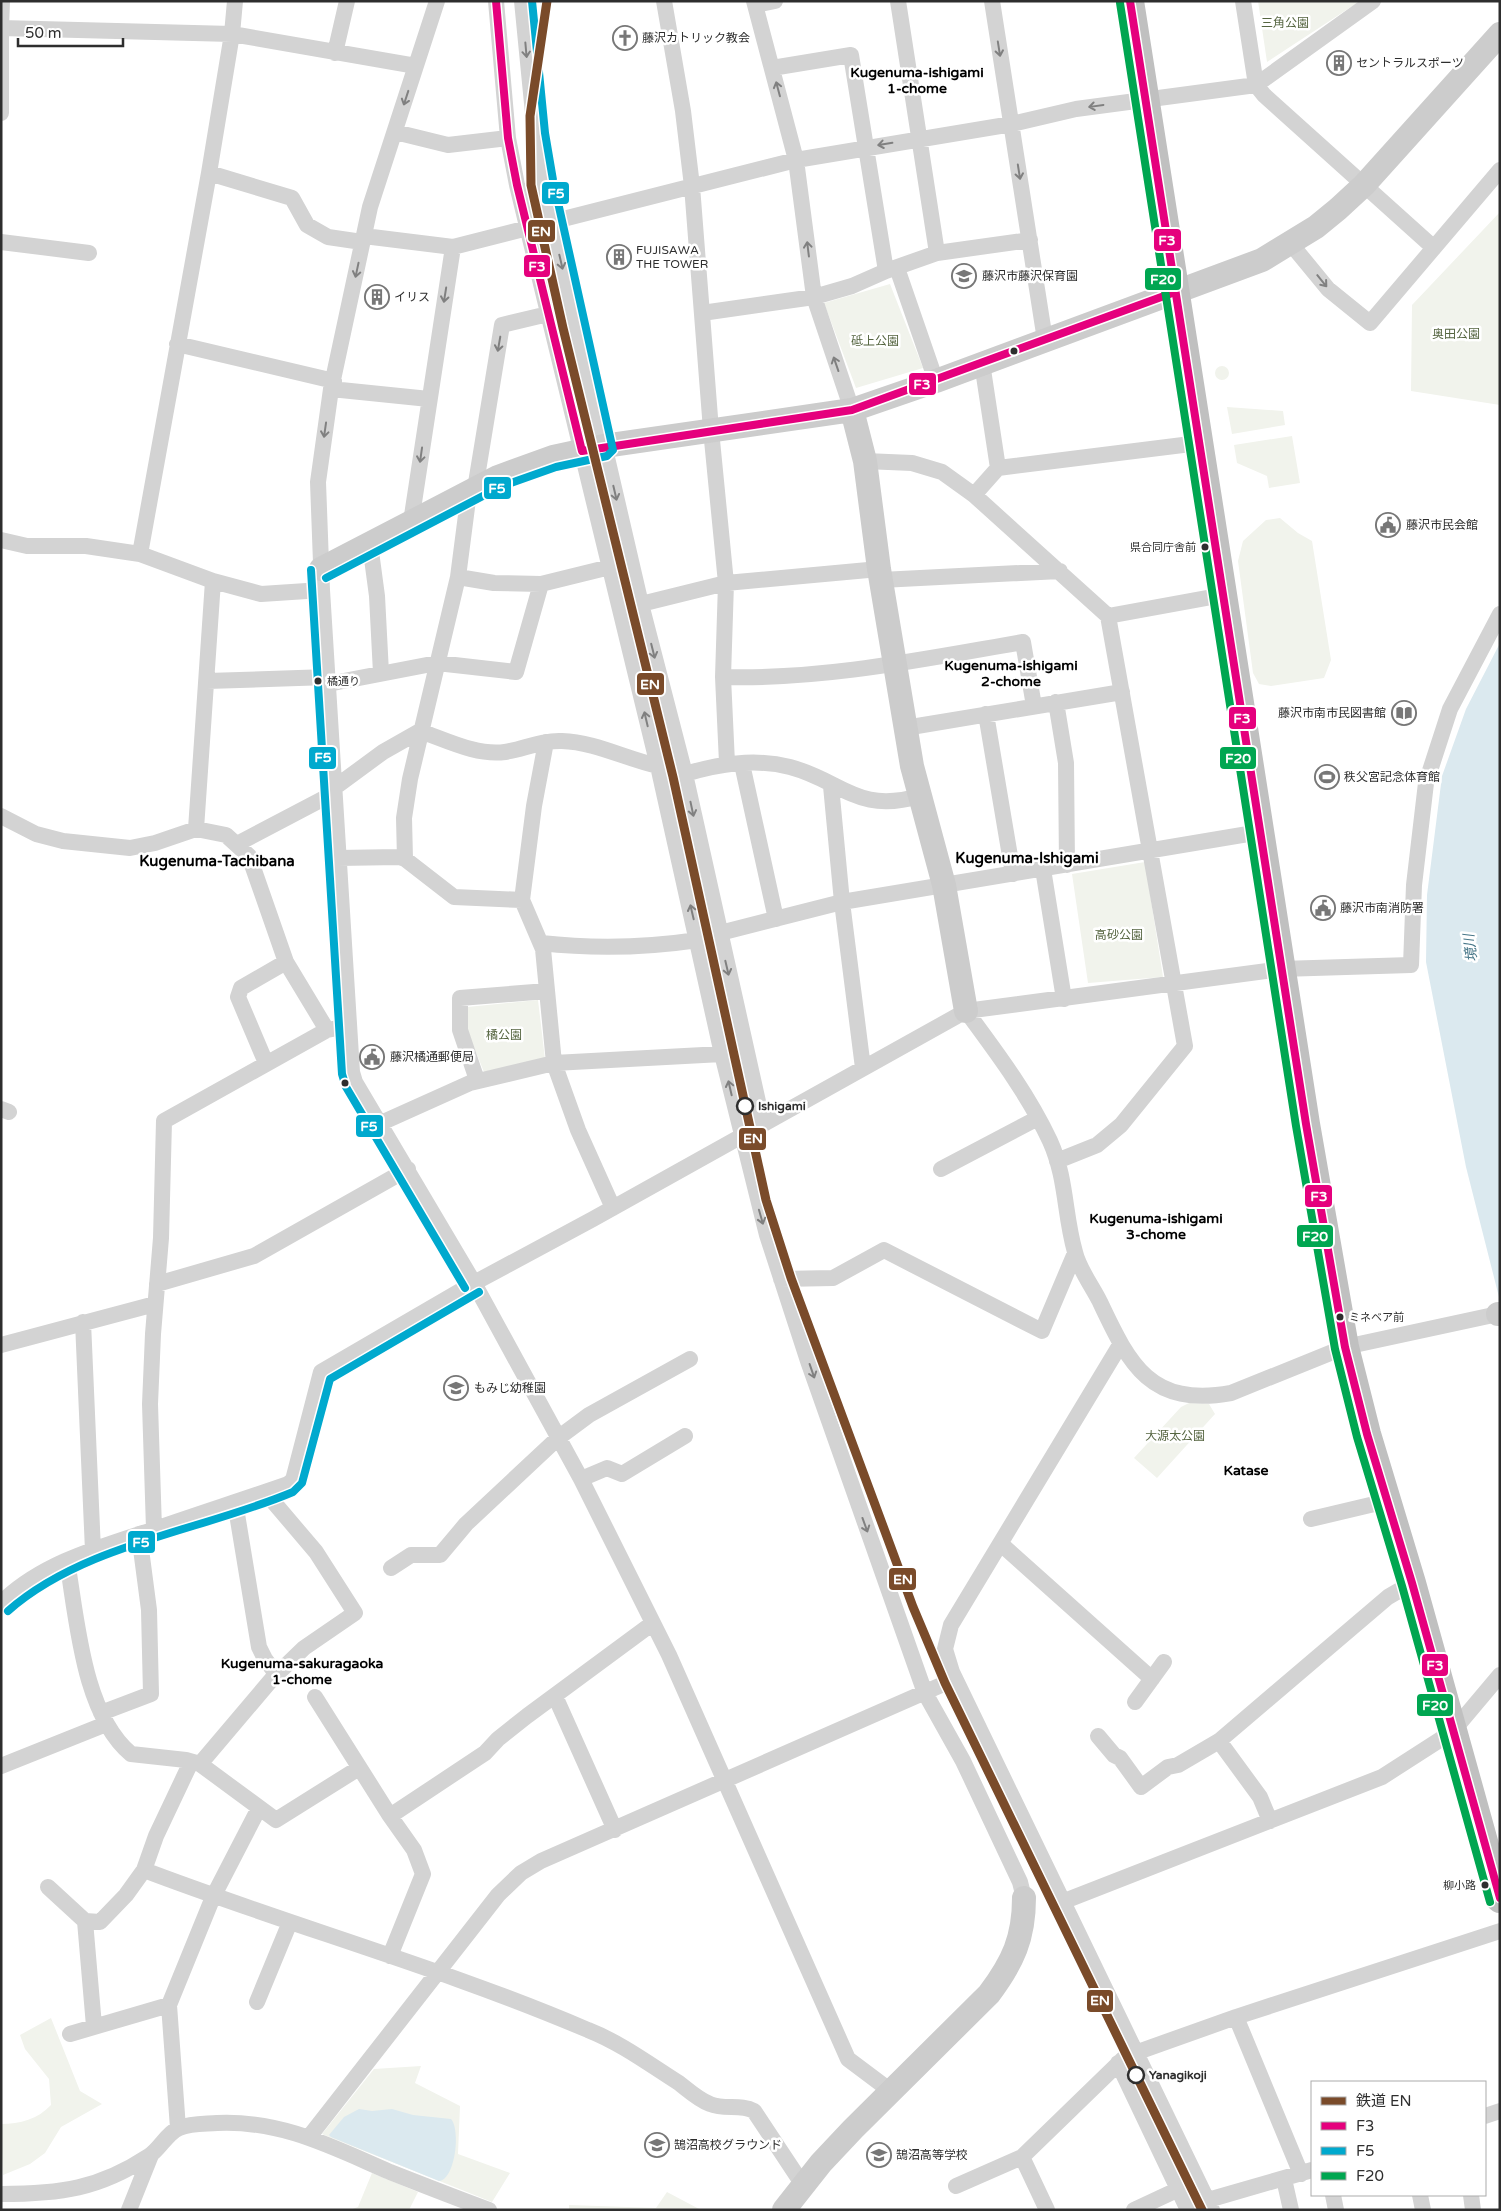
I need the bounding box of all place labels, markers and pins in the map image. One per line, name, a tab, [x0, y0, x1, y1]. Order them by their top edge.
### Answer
church icon: 藤沢カトリック教会	[612, 25, 638, 51]
place label: 藤沢カトリック教会	[642, 31, 750, 45]
building icon: セントラルスポーツ	[1326, 50, 1352, 76]
place label: セントラルスポーツ	[1356, 56, 1464, 70]
place label: FUJISAWA THE TOWER	[636, 243, 708, 271]
building icon: FUJISAWA THE TOWER	[606, 244, 632, 270]
school or university icon: 藤沢市藤沢保育園	[951, 263, 977, 289]
place label: 藤沢市藤沢保育園	[982, 269, 1078, 283]
building icon: イリス	[364, 284, 390, 310]
place label: イリス	[394, 290, 430, 304]
unlabelled marker	[1009, 346, 1019, 356]
public building icon: 藤沢市民会館	[1375, 512, 1401, 538]
place label: 藤沢市民会館	[1406, 518, 1478, 532]
place label: 県合同庁舎前	[1130, 541, 1196, 554]
marker: 県合同庁舎前	[1200, 542, 1210, 552]
place label: 橘通り	[327, 675, 360, 688]
marker: 橘通り	[313, 676, 323, 686]
library icon: 藤沢市南市民図書館	[1391, 700, 1417, 726]
place label: 藤沢市南市民図書館	[1278, 706, 1386, 720]
sports icon: 秩父宮記念体育館	[1314, 764, 1340, 790]
place label: 秩父宮記念体育館	[1344, 770, 1440, 784]
public building icon: 藤沢市南消防署	[1310, 895, 1336, 921]
place label: 藤沢市南消防署	[1340, 901, 1424, 915]
public building icon: 藤沢橘通郵便局	[359, 1044, 385, 1070]
place label: 藤沢橘通郵便局	[390, 1050, 474, 1064]
unlabelled marker	[340, 1078, 350, 1088]
marker: Ishigami	[736, 1097, 754, 1115]
place label: Ishigami	[758, 1099, 806, 1114]
place label: ミネベア前	[1349, 1311, 1404, 1324]
marker: ミネベア前	[1335, 1312, 1345, 1322]
school or university icon: もみじ幼稚園	[443, 1375, 469, 1401]
place label: もみじ幼稚園	[474, 1381, 546, 1395]
place label: 柳小路	[1443, 1879, 1476, 1892]
marker: 柳小路	[1480, 1880, 1490, 1890]
marker: Yanagikoji	[1127, 2066, 1145, 2084]
place label: Yanagikoji	[1149, 2068, 1207, 2083]
school or university icon: 鵠沼高校グラウンド	[644, 2132, 670, 2158]
place label: 鵠沼高校グラウンド	[674, 2138, 782, 2152]
school or university icon: 鵠沼高等学校	[866, 2142, 892, 2168]
place label: 鵠沼高等学校	[896, 2148, 968, 2162]

